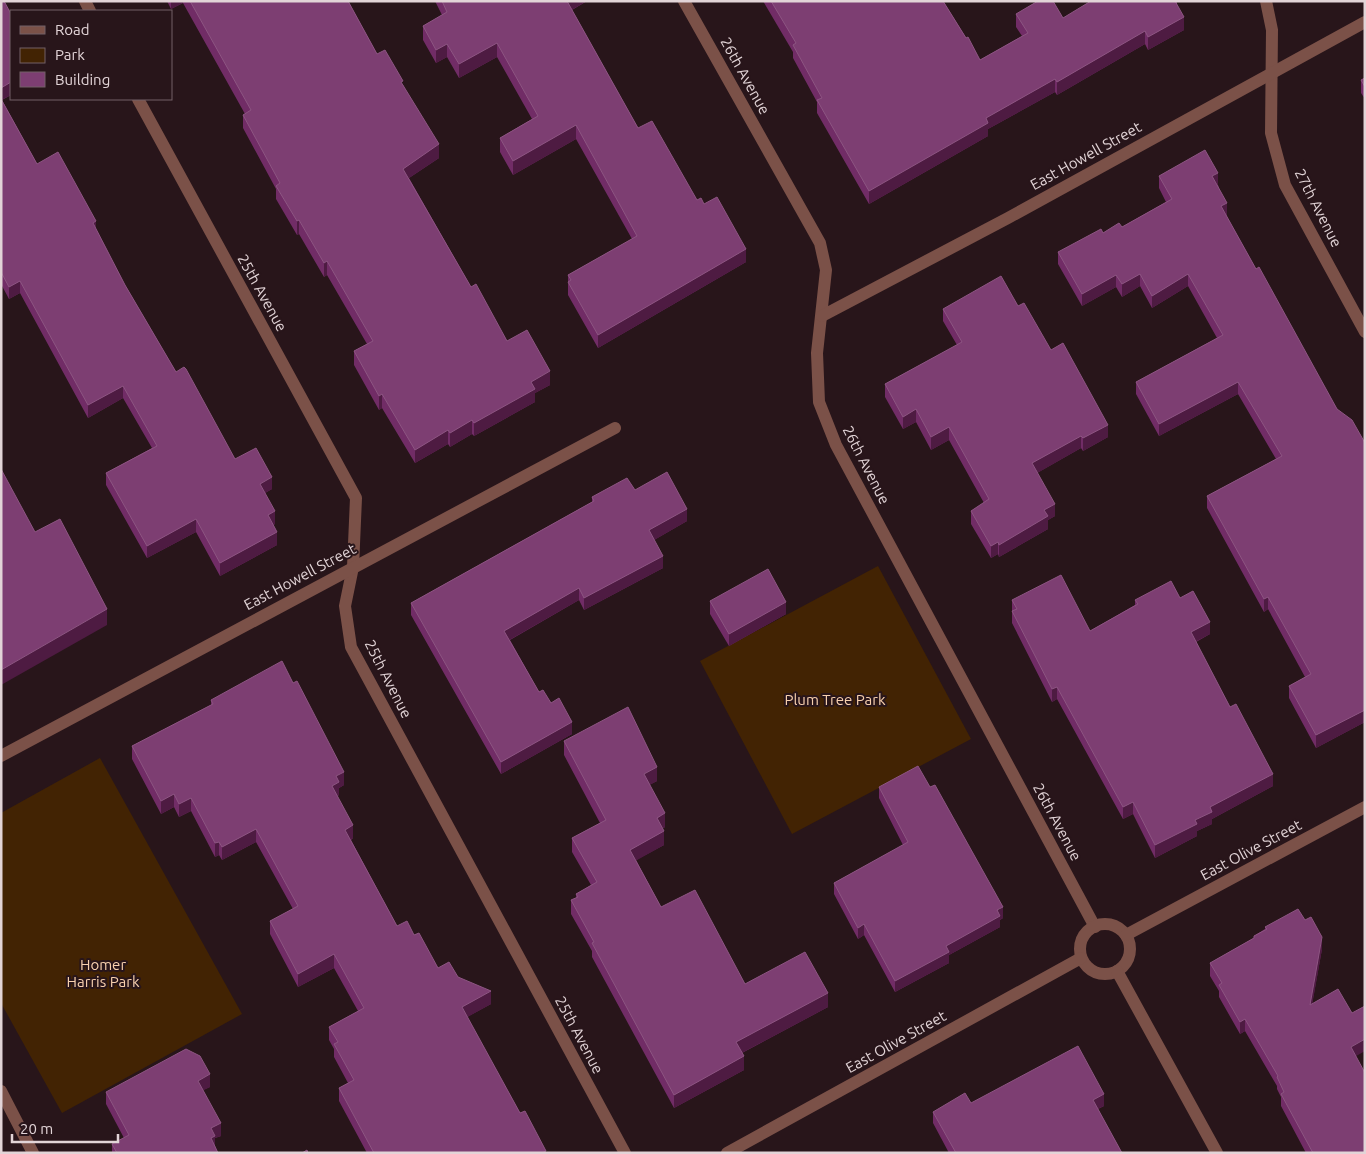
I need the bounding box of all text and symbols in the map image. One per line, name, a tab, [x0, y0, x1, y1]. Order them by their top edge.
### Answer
legend	[10, 10, 172, 100]
text: Road	[55, 21, 90, 38]
street label: 26th Avenue	[717, 34, 774, 117]
text: Park	[55, 46, 85, 63]
text: Building	[55, 71, 110, 88]
street label: East Howell Street	[1027, 118, 1144, 193]
street label: 27th Avenue	[1291, 166, 1345, 250]
street label: 25th Avenue	[234, 251, 291, 334]
street label: 26th Avenue	[839, 423, 893, 507]
street label: East Howell Street	[241, 540, 359, 613]
street label: 25th Avenue	[361, 637, 415, 721]
park label: Plum Tree Park	[784, 691, 886, 708]
street label: 26th Avenue	[1030, 780, 1085, 863]
street label: East Olive Street	[1197, 816, 1304, 883]
park label: Homer Harris Park	[67, 956, 140, 990]
street label: 25th Avenue	[552, 993, 607, 1076]
street label: East Olive Street	[843, 1007, 949, 1076]
scale bar	[12, 1112, 119, 1144]
text: 20 m	[20, 1120, 53, 1137]

